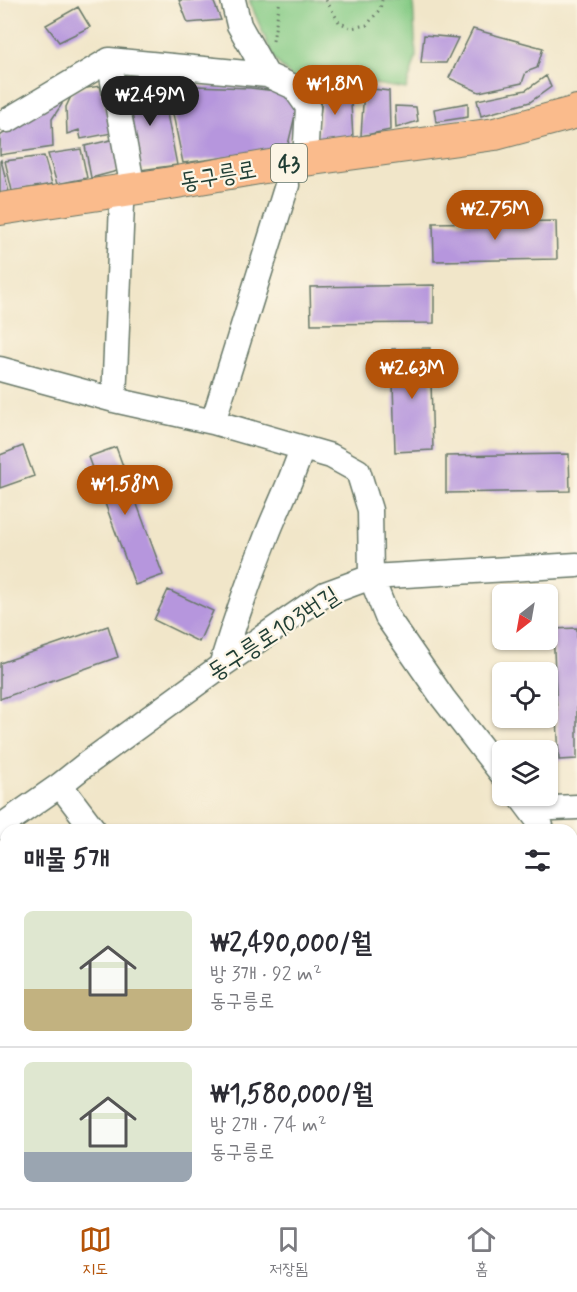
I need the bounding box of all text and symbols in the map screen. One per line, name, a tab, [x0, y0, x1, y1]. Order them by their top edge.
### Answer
pin: ₩1.8M	[293, 65, 377, 116]
text: ₩1.8M	[307, 71, 363, 98]
pin: ₩2.49M	[101, 76, 199, 127]
text: ₩2.49M	[115, 82, 185, 109]
road number: 43	[271, 144, 307, 182]
street label: 동구릉로	[178, 155, 259, 198]
pin: ₩2.75M	[446, 190, 544, 241]
text: ₩2.75M	[460, 196, 530, 223]
pin: ₩2.63M	[363, 349, 461, 400]
text: ₩2.63M	[379, 355, 445, 382]
pin: ₩1.58M	[76, 465, 174, 516]
text: ₩1.58M	[91, 471, 159, 498]
street label: 동구릉로103번길	[202, 580, 346, 688]
north arrow	[492, 584, 558, 650]
map controls	[492, 584, 558, 806]
button: locate	[492, 662, 558, 728]
button: layers	[492, 740, 558, 806]
text: 매물 5개	[24, 843, 109, 877]
icon: filters	[521, 844, 554, 877]
text: ₩2,490,000/월	[210, 927, 372, 961]
icon: home	[72, 935, 144, 1007]
text: 방 3개 · 92 m²	[210, 961, 322, 988]
text: 동구릉로	[210, 988, 274, 1015]
text: ₩1,580,000/월	[210, 1078, 373, 1112]
icon: home	[72, 1086, 144, 1158]
text: 방 2개 · 74 m²	[210, 1112, 327, 1139]
text: 동구릉로	[210, 1139, 274, 1166]
tab: 지도	[79, 1223, 112, 1280]
tab: 저장됨	[269, 1223, 308, 1280]
tab: 홈	[465, 1223, 498, 1280]

